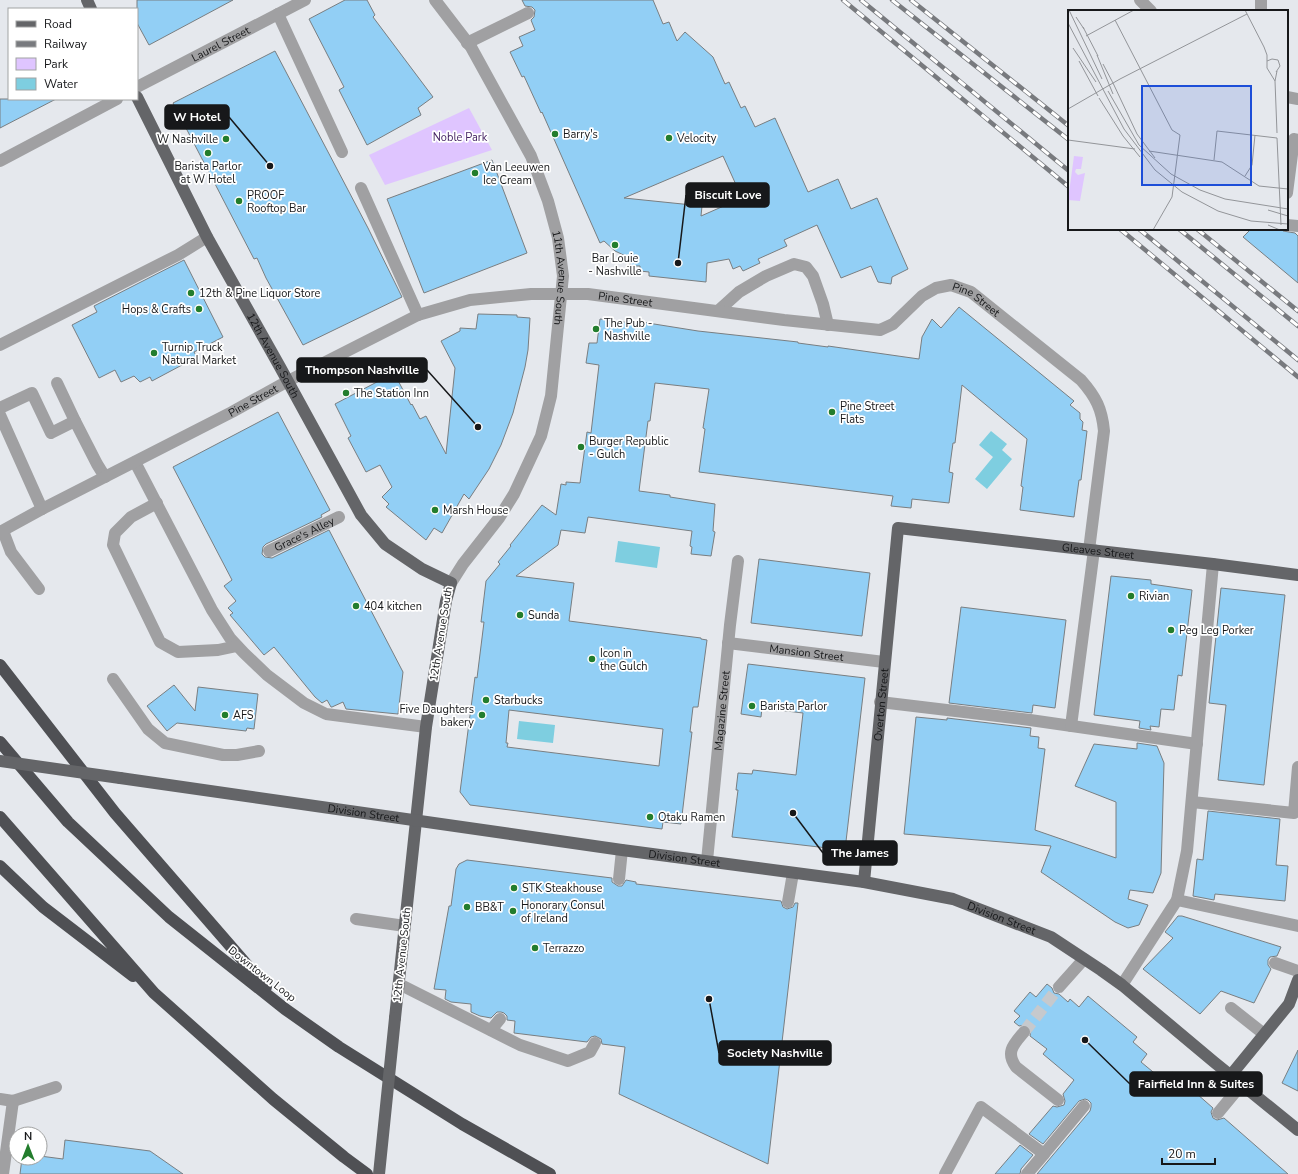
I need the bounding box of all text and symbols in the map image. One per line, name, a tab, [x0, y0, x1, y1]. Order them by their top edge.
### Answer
legend	[8, 8, 138, 100]
inset map	[1068, 10, 1288, 230]
text: Road	[44, 16, 72, 32]
street label: Laurel Street	[189, 22, 252, 65]
text: Railway	[44, 36, 88, 52]
text: Park	[44, 56, 69, 72]
text: Water	[44, 76, 78, 92]
callout: W Hotel	[165, 105, 229, 129]
text: W Hotel	[173, 109, 221, 125]
place label: Barry's	[563, 127, 598, 142]
marker: Barry's	[550, 129, 560, 139]
park label: Noble Park	[433, 130, 488, 145]
place label: Velocity	[676, 131, 717, 146]
place label: W Nashville	[157, 132, 218, 147]
marker: Velocity	[664, 133, 674, 143]
marker: W Nashville	[221, 134, 231, 144]
marker: Barista Parlor at W Hotel	[203, 148, 213, 158]
place label: Barista Parlor at W Hotel	[174, 159, 242, 187]
place label: Van Leeuwen Ice Cream	[482, 160, 550, 188]
marker: Van Leeuwen Ice Cream	[470, 168, 480, 178]
callout: Biscuit Love	[686, 183, 769, 207]
text: Biscuit Love	[695, 187, 762, 203]
place label: PROOF Rooftop Bar	[247, 188, 306, 216]
marker: PROOF Rooftop Bar	[234, 196, 244, 206]
street label: 11th Avenue South	[549, 228, 571, 326]
marker: Bar Louie - Nashville	[610, 240, 620, 250]
place label: Bar Louie - Nashville	[588, 251, 642, 279]
street label: Pine Street	[950, 279, 1003, 320]
place label: 12th & Pine Liquor Store	[199, 286, 321, 301]
marker: 12th & Pine Liquor Store	[186, 288, 196, 298]
street label: Pine Street	[597, 288, 653, 310]
place label: Hops & Crafts	[122, 302, 191, 317]
marker: Hops & Crafts	[194, 304, 204, 314]
street label: 12th Avenue South	[243, 310, 303, 401]
place label: The Pub - Nashville	[604, 316, 653, 344]
marker: The Pub - Nashville	[591, 324, 601, 334]
place label: Turnip Truck Natural Market	[162, 340, 236, 368]
marker: Turnip Truck Natural Market	[149, 348, 159, 358]
callout: Thompson Nashville	[297, 358, 427, 382]
text: Thompson Nashville	[305, 362, 419, 378]
street label: Pine Street	[225, 381, 280, 420]
place label: The Station Inn	[354, 386, 429, 401]
marker: The Station Inn	[341, 388, 351, 398]
place label: Pine Street Flats	[840, 399, 895, 427]
marker: Pine Street Flats	[827, 407, 837, 417]
place label: Burger Republic - Gulch	[589, 434, 669, 462]
marker: Burger Republic - Gulch	[576, 442, 586, 452]
place label: Marsh House	[443, 503, 508, 518]
marker: Marsh House	[430, 505, 440, 515]
street label: Grace's Alley	[272, 513, 337, 555]
street label: Gleaves Street	[1061, 539, 1135, 562]
street label: 12th Avenue South	[426, 586, 456, 682]
place label: Rivian	[1139, 589, 1169, 604]
marker: Rivian	[1126, 591, 1136, 601]
place label: 404 kitchen	[364, 599, 422, 614]
marker: 404 kitchen	[351, 601, 361, 611]
place label: Sunda	[528, 608, 560, 623]
marker: Sunda	[515, 610, 525, 620]
place label: Peg Leg Porker	[1179, 623, 1254, 638]
marker: Peg Leg Porker	[1166, 625, 1176, 635]
street label: Mansion Street	[768, 641, 845, 665]
place label: Icon in the Gulch	[600, 646, 647, 674]
marker: Icon in the Gulch	[587, 654, 597, 664]
street label: Overton Street	[870, 668, 892, 742]
street label: Magazine Street	[710, 670, 733, 751]
place label: Starbucks	[494, 693, 543, 708]
marker: Starbucks	[481, 695, 491, 705]
place label: Barista Parlor	[760, 699, 827, 714]
marker: Barista Parlor	[747, 701, 757, 711]
place label: Five Daughters bakery	[399, 702, 474, 730]
place label: AFS	[233, 708, 254, 723]
marker: AFS	[220, 710, 230, 720]
marker: Five Daughters bakery	[477, 710, 487, 720]
street label: Division Street	[327, 800, 400, 825]
place label: Otaku Ramen	[658, 810, 725, 825]
marker: Otaku Ramen	[645, 812, 655, 822]
callout: The James	[823, 841, 897, 865]
text: The James	[831, 845, 889, 861]
street label: Division Street	[648, 846, 721, 870]
place label: STK Steakhouse	[522, 881, 602, 896]
marker: STK Steakhouse	[509, 883, 519, 893]
place label: Honorary Consul of Ireland	[521, 898, 605, 926]
street label: Division Street	[965, 898, 1038, 938]
place label: BB&T	[475, 900, 504, 915]
marker: BB&T	[462, 902, 472, 912]
marker: Honorary Consul of Ireland	[508, 906, 518, 916]
street label: 12th Avenue South	[390, 907, 414, 1003]
place label: Terrazzo	[543, 941, 584, 956]
street label: Downtown Loop	[225, 943, 299, 1005]
marker: Terrazzo	[530, 943, 540, 953]
callout: Society Nashville	[719, 1041, 831, 1065]
text: Society Nashville	[727, 1045, 823, 1061]
callout: Fairfield Inn & Suites	[1130, 1072, 1262, 1096]
text: Fairfield Inn & Suites	[1138, 1076, 1254, 1092]
north arrow	[8, 1126, 48, 1166]
text: N	[24, 1129, 32, 1144]
scale bar	[1162, 1140, 1215, 1166]
text: 20 m	[1168, 1146, 1196, 1162]

